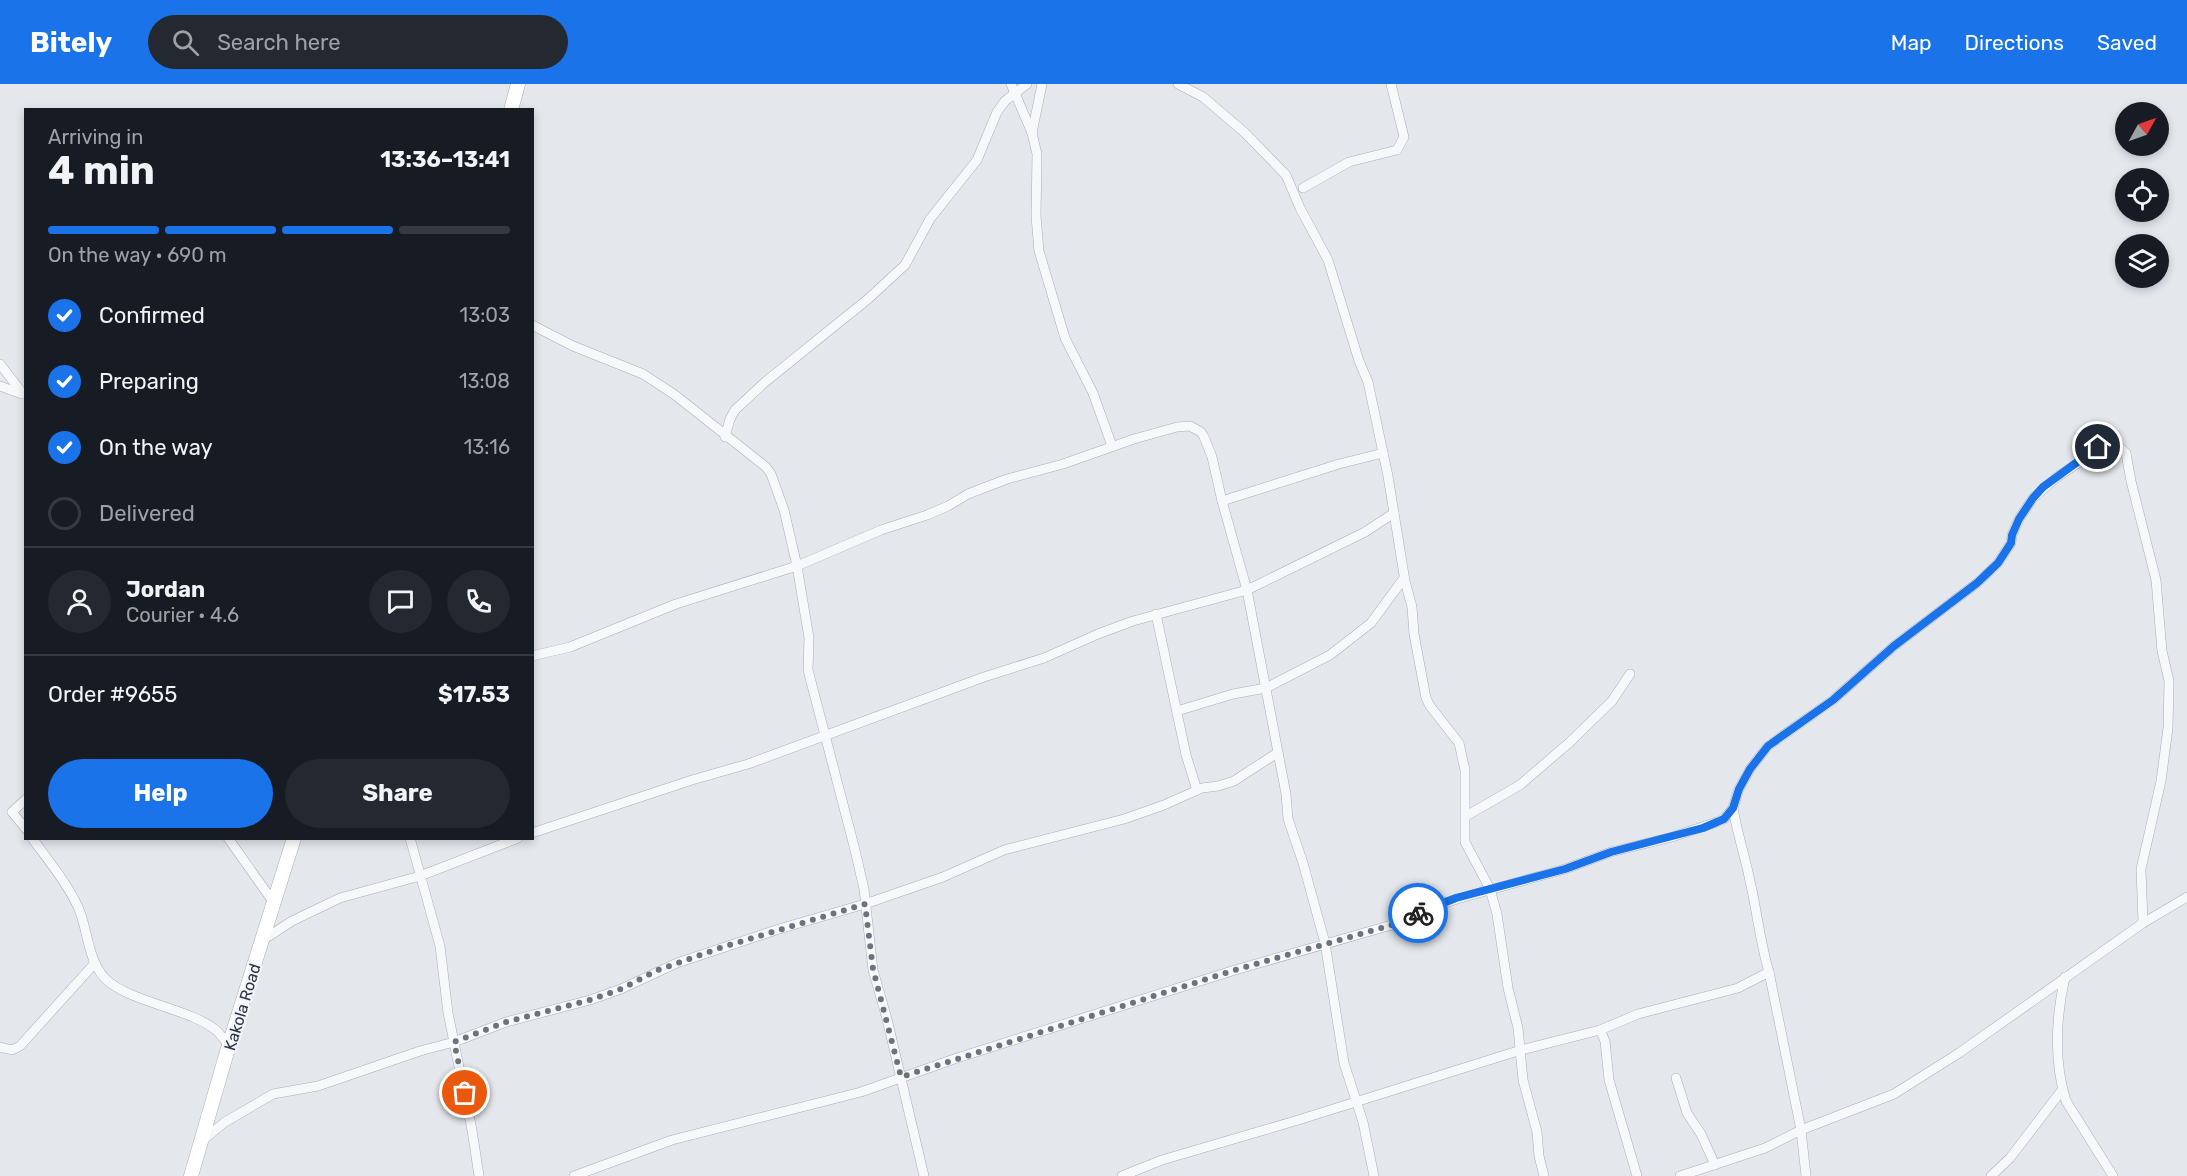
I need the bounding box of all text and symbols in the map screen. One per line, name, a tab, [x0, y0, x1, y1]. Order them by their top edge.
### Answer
search box	[148, 15, 568, 69]
text: Bitely	[30, 26, 112, 59]
icon: search	[169, 26, 202, 59]
text: Search here	[217, 29, 341, 56]
text: Map	[1891, 30, 1932, 55]
text: Directions	[1965, 30, 2064, 55]
text: Saved	[2097, 30, 2157, 55]
north arrow	[2115, 102, 2169, 156]
map controls	[2115, 102, 2169, 288]
text: Arriving in	[48, 125, 143, 149]
text: 13:36–13:41	[380, 146, 510, 173]
text: 4 min	[48, 148, 155, 194]
button: locate	[2115, 168, 2169, 222]
button: layers	[2115, 234, 2169, 288]
text: On the way · 690 m	[48, 243, 227, 267]
icon: check	[48, 299, 81, 332]
text: Confirmed	[99, 302, 205, 329]
text: 13:03	[460, 303, 510, 327]
icon: check	[48, 365, 81, 398]
text: Preparing	[99, 368, 199, 395]
text: 13:08	[459, 369, 510, 393]
pin	[2072, 421, 2123, 472]
icon: home	[2081, 430, 2114, 463]
icon: check	[48, 431, 81, 464]
text: On the way	[99, 434, 213, 461]
text: 13:16	[464, 435, 510, 459]
text: Delivered	[99, 500, 195, 527]
button: person	[48, 570, 111, 633]
button: chat	[369, 570, 432, 633]
button: phone	[447, 570, 510, 633]
text: Jordan	[126, 576, 205, 603]
text: Courier · 4.6	[126, 603, 239, 627]
text: Order #9655	[48, 681, 177, 708]
text: $17.53	[438, 681, 510, 708]
button: Help	[48, 759, 273, 828]
button: Share	[285, 759, 510, 828]
courier	[1388, 883, 1448, 943]
icon: bike	[1402, 897, 1435, 930]
street label: Kakola Road	[220, 961, 265, 1053]
pin	[439, 1067, 490, 1118]
icon: bag	[448, 1076, 481, 1109]

